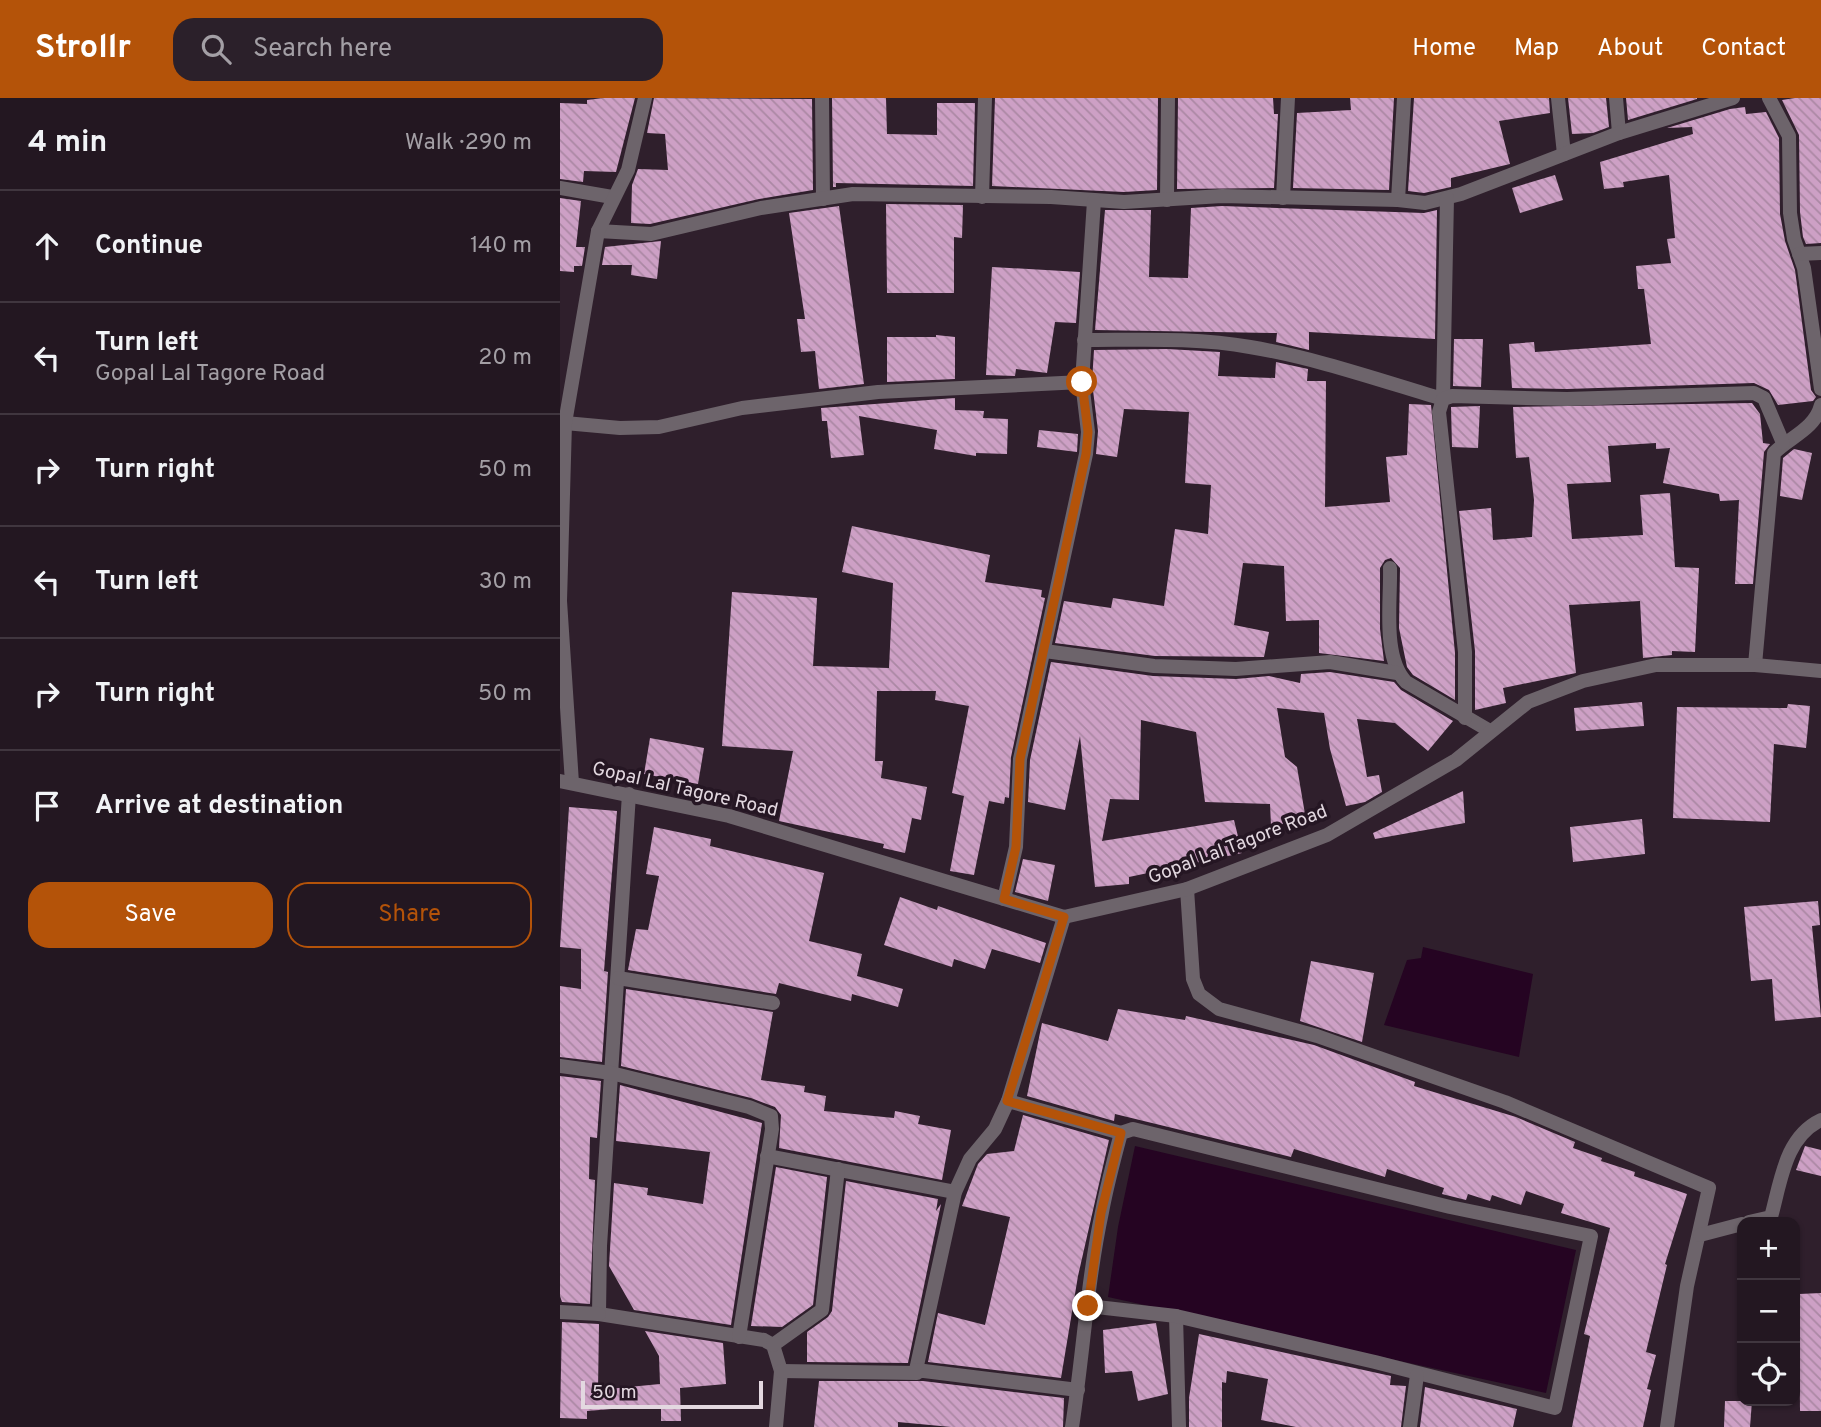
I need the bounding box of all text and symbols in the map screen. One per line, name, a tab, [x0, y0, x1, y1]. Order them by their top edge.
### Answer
search box	[173, 18, 663, 81]
text: Strollr	[35, 28, 131, 70]
icon: search	[197, 30, 235, 68]
text: Search here	[253, 33, 392, 66]
text: Home	[1412, 34, 1476, 64]
text: Map	[1514, 34, 1559, 64]
text: About	[1597, 34, 1663, 64]
text: Contact	[1701, 34, 1786, 64]
text: 4 min	[28, 125, 107, 162]
text: Walk · 290 m	[405, 129, 532, 158]
icon: ahead	[28, 227, 66, 265]
text: Continue	[95, 230, 203, 263]
text: 140 m	[470, 232, 532, 261]
text: Turn left	[95, 327, 199, 360]
icon: left	[28, 339, 66, 377]
text: 20 m	[478, 344, 532, 373]
text: Gopal Lal Tagore Road	[95, 360, 325, 389]
route start	[1066, 366, 1097, 397]
icon: right	[28, 451, 66, 489]
text: Turn right	[95, 454, 215, 487]
text: 50 m	[478, 456, 532, 485]
icon: left	[28, 563, 66, 601]
text: Turn left	[95, 566, 199, 599]
text: 30 m	[479, 568, 532, 597]
icon: right	[28, 675, 66, 713]
text: Turn right	[95, 678, 215, 711]
text: 50 m	[478, 680, 532, 709]
street label: Gopal Lal Tagore Road	[590, 757, 780, 823]
icon: arrive	[28, 787, 66, 825]
text: Arrive at destination	[95, 790, 343, 823]
street label: Gopal Lal Tagore Road	[1145, 800, 1331, 890]
button: Save	[28, 882, 273, 948]
button: Share	[287, 882, 532, 948]
map controls	[1737, 1217, 1800, 1406]
button: +	[1737, 1217, 1800, 1280]
button: −	[1737, 1280, 1800, 1343]
route end	[1072, 1290, 1103, 1321]
button: locate	[1737, 1343, 1800, 1406]
scale bar	[581, 1378, 763, 1410]
text: 50 m	[592, 1381, 637, 1405]

